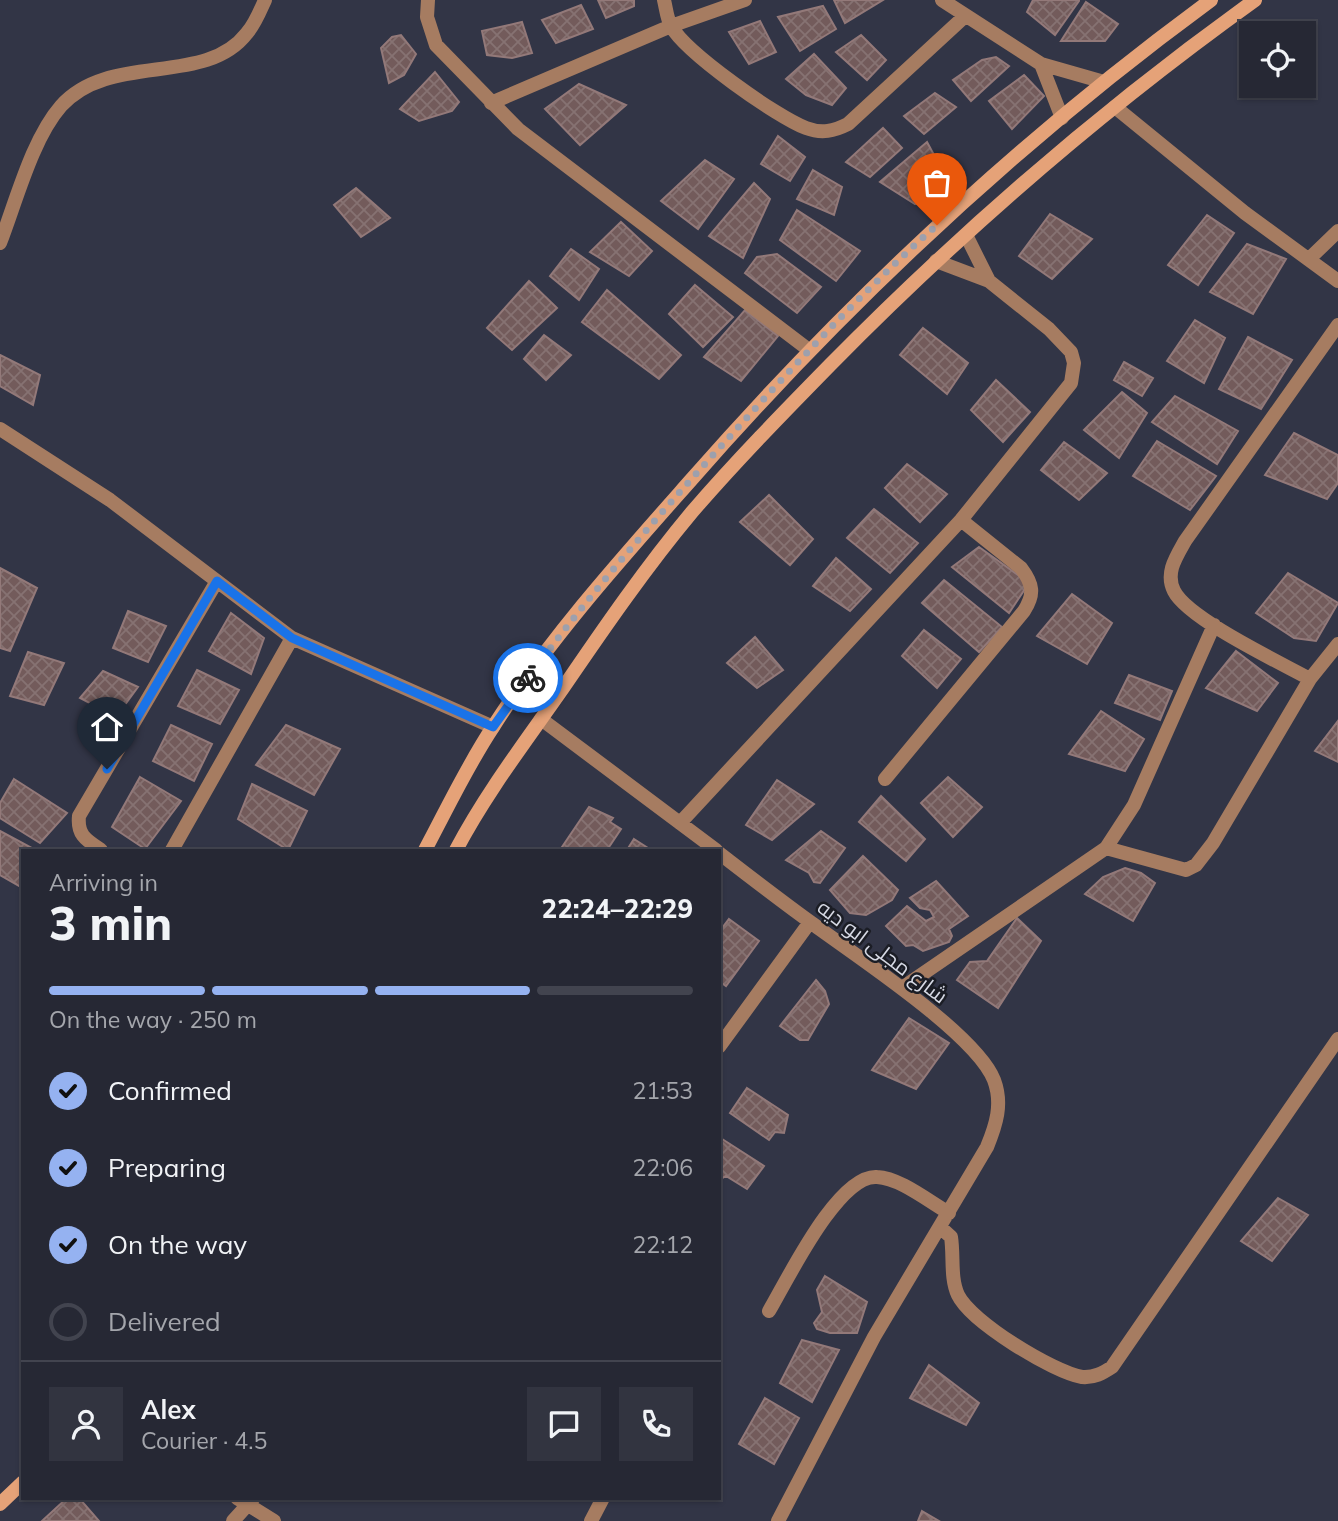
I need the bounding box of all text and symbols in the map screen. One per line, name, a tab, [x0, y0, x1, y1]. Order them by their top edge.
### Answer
map controls	[1239, 21, 1316, 98]
button: locate	[1239, 21, 1316, 98]
pin	[907, 153, 967, 225]
icon: bag	[918, 164, 956, 202]
courier	[493, 643, 563, 713]
icon: bike	[509, 659, 547, 697]
pin	[77, 697, 137, 769]
icon: home	[88, 708, 126, 746]
text: Arriving in	[49, 868, 158, 897]
text: 22:24–22:29	[542, 892, 693, 925]
street label: شارع مجلى ابو ديه	[811, 893, 953, 1010]
text: 3 min	[49, 894, 172, 952]
text: On the way · 250 m	[49, 1005, 257, 1034]
icon: check	[49, 1072, 87, 1110]
text: Confirmed	[108, 1074, 232, 1107]
text: 21:53	[633, 1076, 693, 1105]
icon: check	[49, 1149, 87, 1187]
text: Preparing	[108, 1151, 226, 1184]
text: 22:06	[633, 1153, 693, 1182]
icon: check	[49, 1226, 87, 1264]
text: On the way	[108, 1228, 247, 1261]
text: 22:12	[633, 1230, 693, 1259]
text: Delivered	[108, 1305, 221, 1338]
button: person	[49, 1387, 123, 1461]
button: chat	[527, 1387, 601, 1461]
button: phone	[619, 1387, 693, 1461]
text: Alex	[141, 1393, 196, 1426]
text: Courier · 4.5	[141, 1426, 267, 1455]

